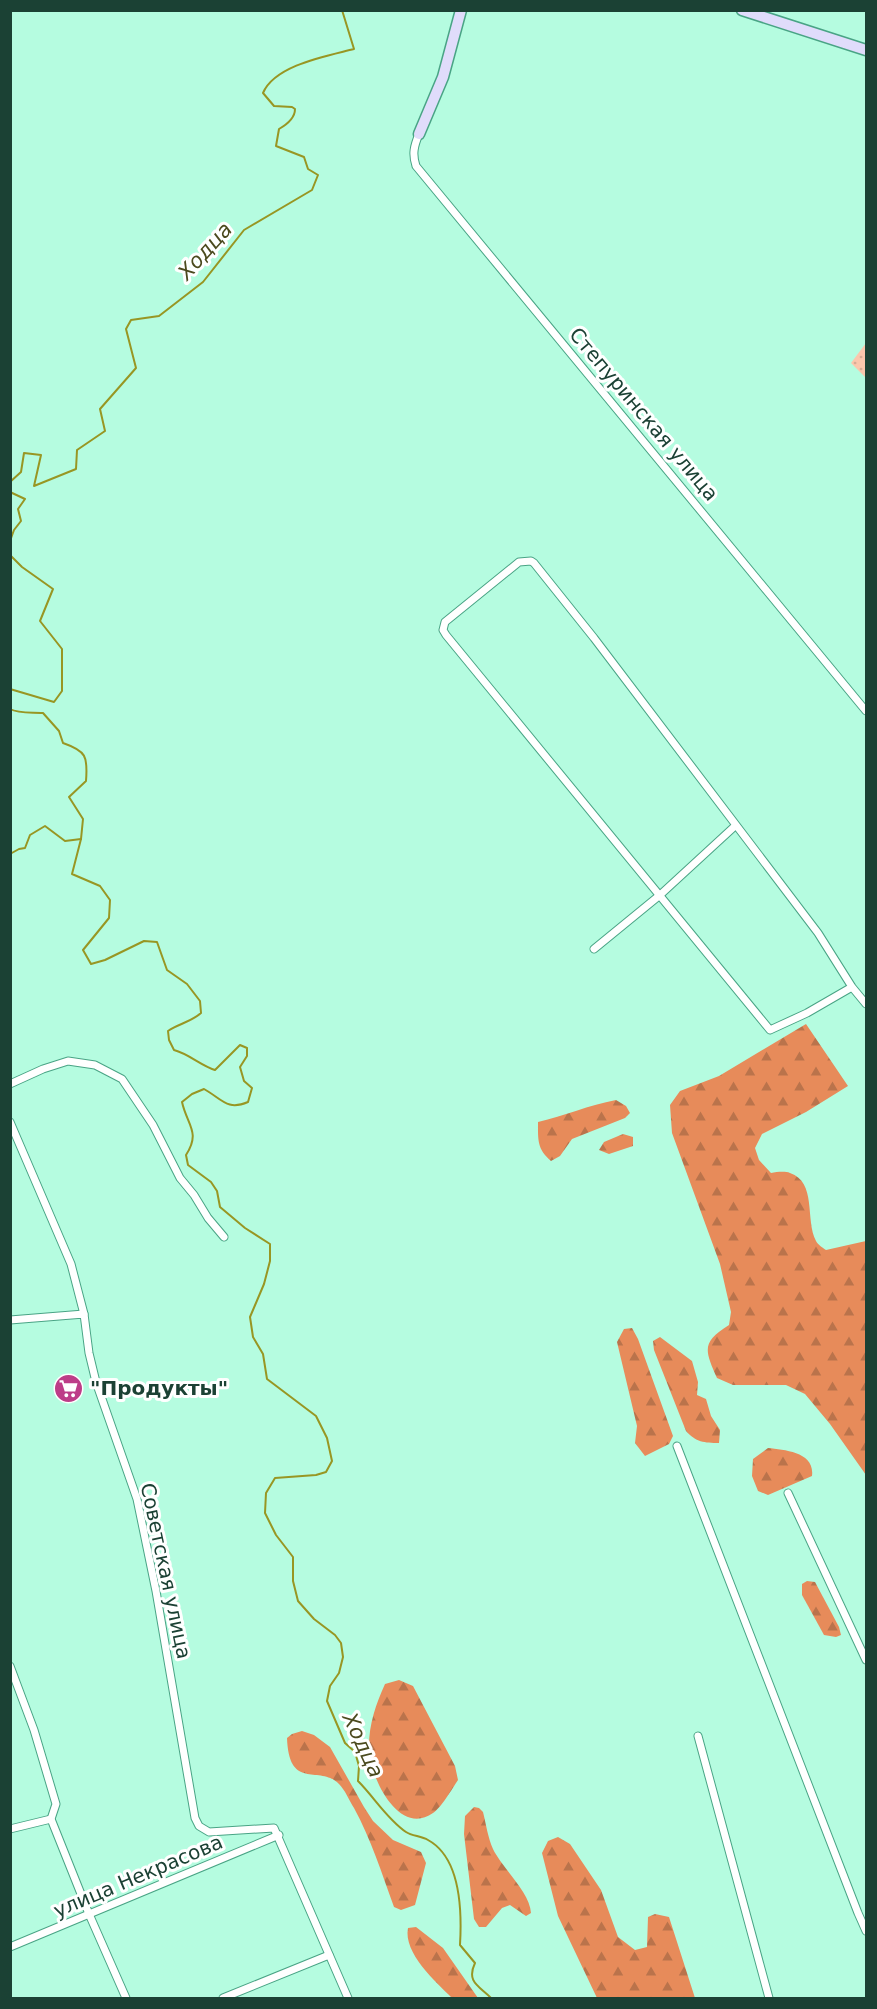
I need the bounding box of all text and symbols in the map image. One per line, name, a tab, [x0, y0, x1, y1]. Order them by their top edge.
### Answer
water label: Ходца	[172, 217, 237, 285]
street label: Степуринская улица	[564, 322, 724, 506]
supermarket icon: "Продукты"	[53, 1372, 85, 1404]
place label: "Продукты"	[90, 1376, 228, 1400]
street label: Советская улица	[136, 1481, 196, 1661]
water label: Ходца	[337, 1708, 388, 1781]
street label: улица Некрасова	[50, 1829, 226, 1923]

